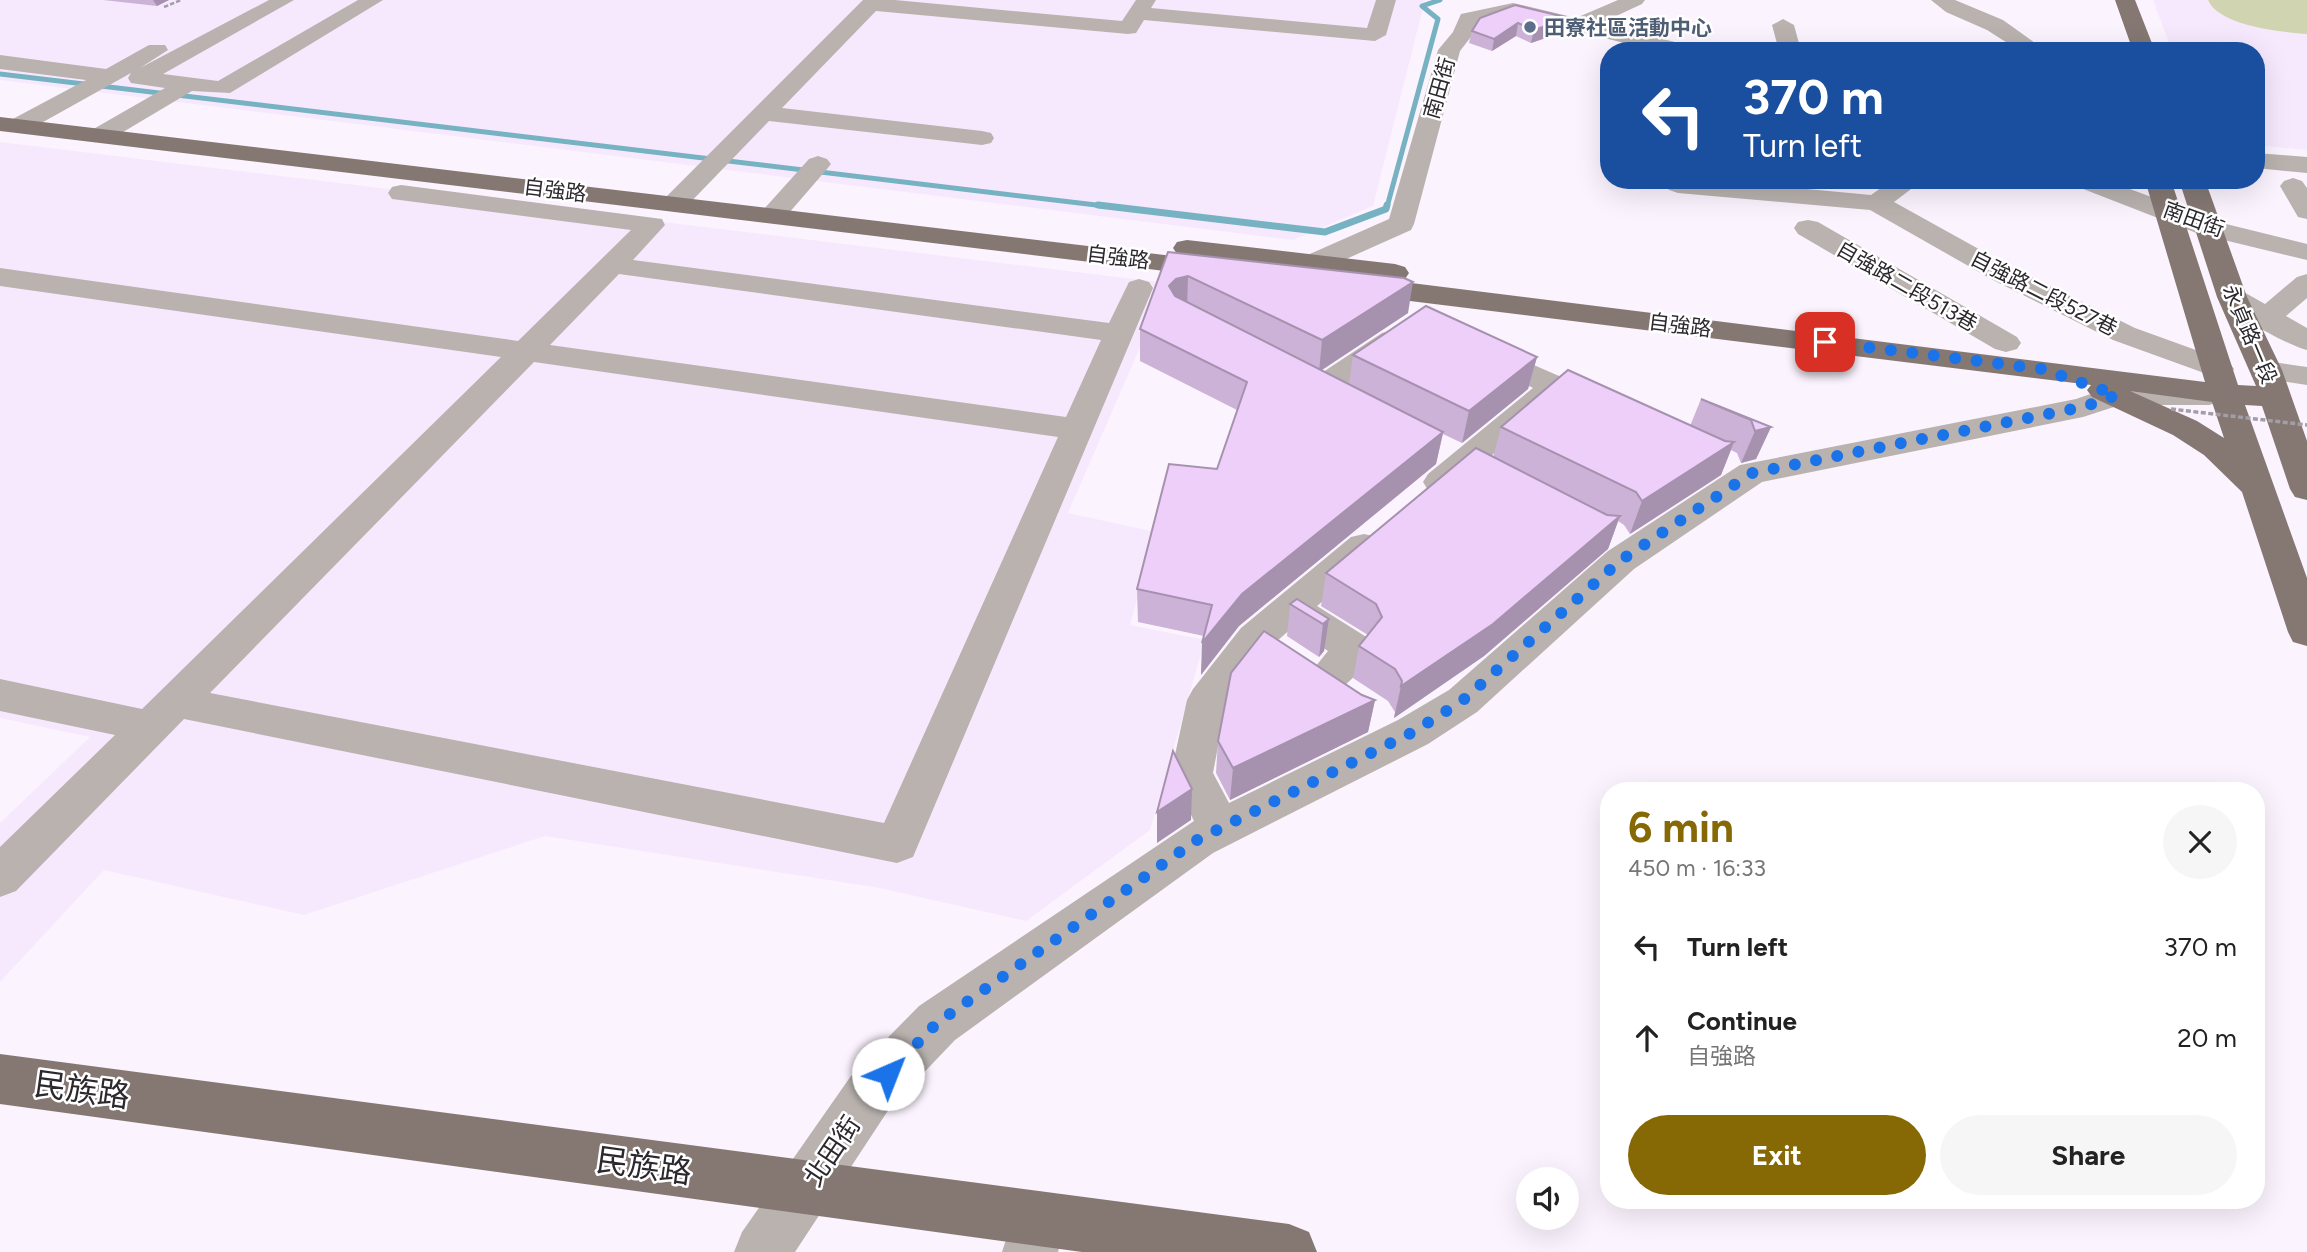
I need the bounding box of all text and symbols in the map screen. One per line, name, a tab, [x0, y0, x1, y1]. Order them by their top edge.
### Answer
place label: 田寮社區活動中心	[1544, 15, 1712, 40]
marker: 田寮社區活動中心	[1522, 19, 1538, 35]
street label: 南田街	[1418, 54, 1460, 122]
text: 370 m	[1743, 67, 1884, 126]
icon: left	[1628, 70, 1719, 161]
text: Turn left	[1743, 127, 1862, 165]
street label: 自強路	[522, 174, 588, 206]
street label: 南田街	[2160, 196, 2228, 242]
street label: 自強路二段513巷	[1832, 236, 1982, 336]
street label: 自強路	[1085, 241, 1151, 273]
street label: 自強路二段527巷	[1967, 245, 2121, 341]
street label: 永貞路一段	[2218, 281, 2282, 387]
street label: 自強路	[1647, 309, 1713, 341]
pin	[1795, 312, 1855, 372]
icon: arrive	[1806, 323, 1844, 361]
text: 6 min	[1628, 802, 1734, 853]
button: close	[2163, 805, 2237, 879]
text: 450 m · 16:33	[1628, 854, 1766, 882]
icon: left	[1628, 928, 1666, 966]
text: Turn left	[1687, 931, 1788, 963]
text: 370 m	[2164, 931, 2237, 963]
text: Continue	[1687, 1005, 1797, 1037]
icon: ahead	[1628, 1019, 1666, 1057]
text: 20 m	[2177, 1022, 2237, 1054]
position arrow	[851, 1037, 925, 1111]
text: 自強路	[1687, 1042, 1756, 1070]
street label: 民族路	[32, 1065, 132, 1115]
street label: 北田街	[797, 1110, 867, 1192]
button: Exit	[1628, 1115, 1926, 1195]
button: Share	[1940, 1115, 2237, 1195]
street label: 民族路	[594, 1141, 694, 1191]
map controls	[1516, 1167, 1579, 1230]
button: sound	[1516, 1167, 1579, 1230]

